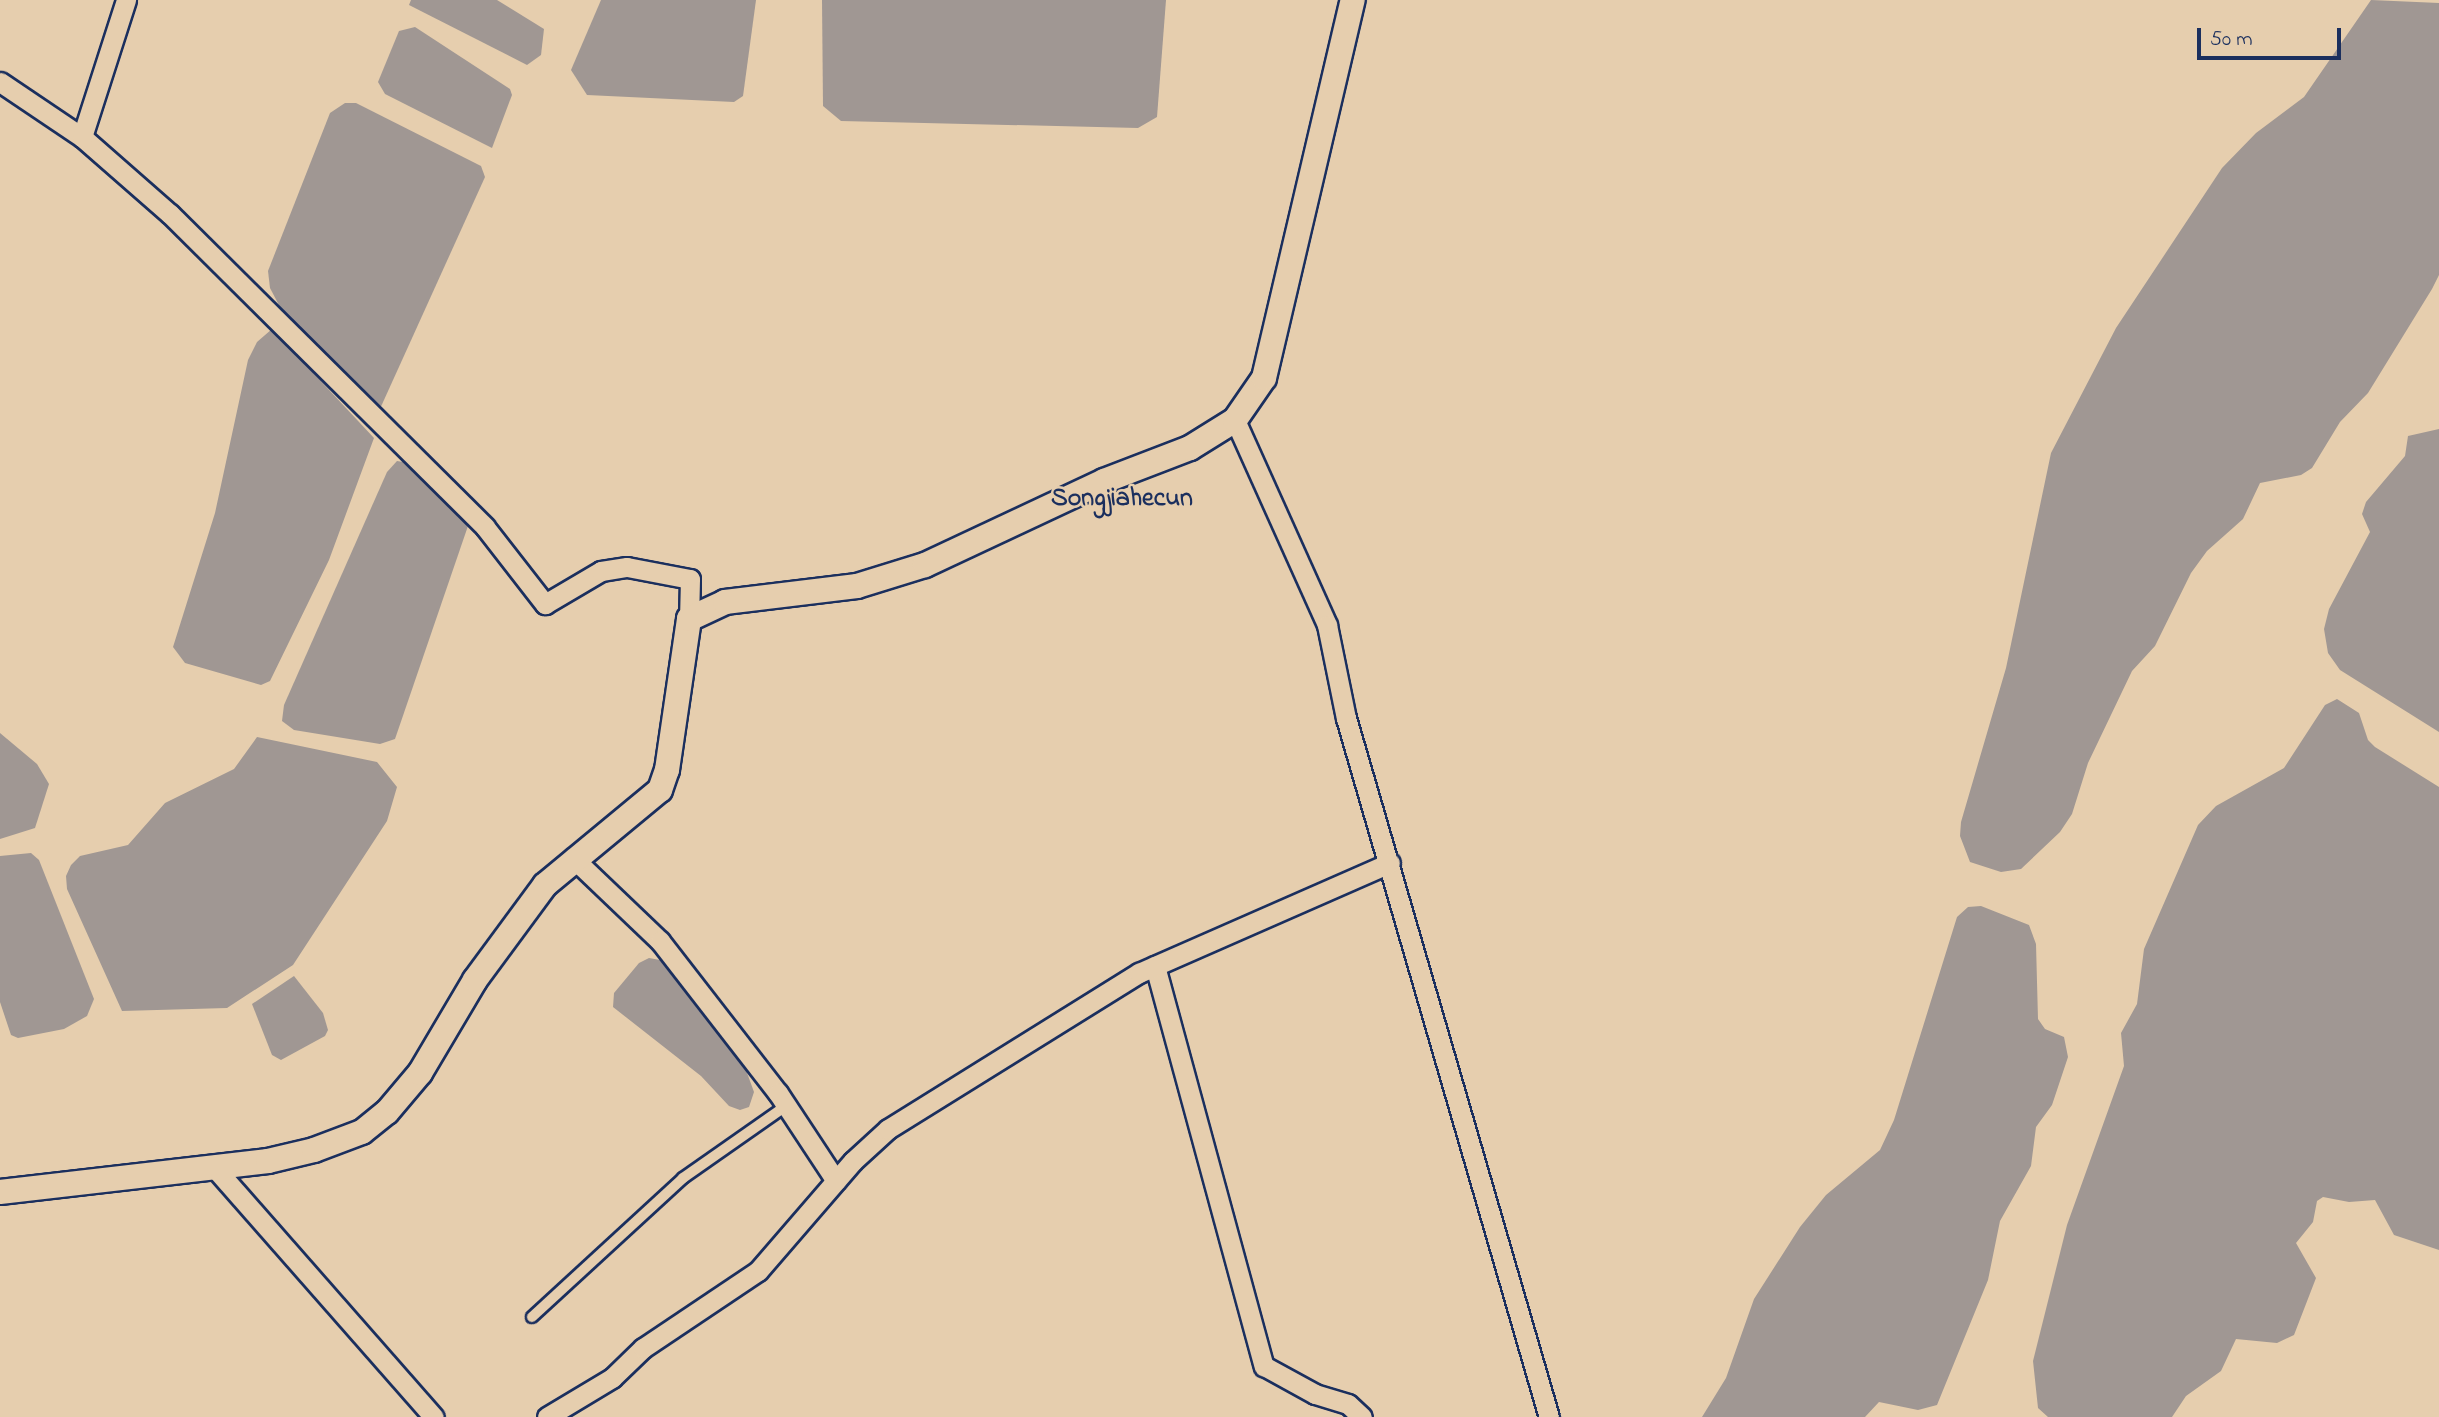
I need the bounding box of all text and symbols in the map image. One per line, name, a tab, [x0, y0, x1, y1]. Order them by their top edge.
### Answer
scale bar	[2201, 14, 2344, 58]
text: 50 m	[2210, 25, 2253, 55]
district label: Songjiahecun	[1051, 484, 1193, 516]

